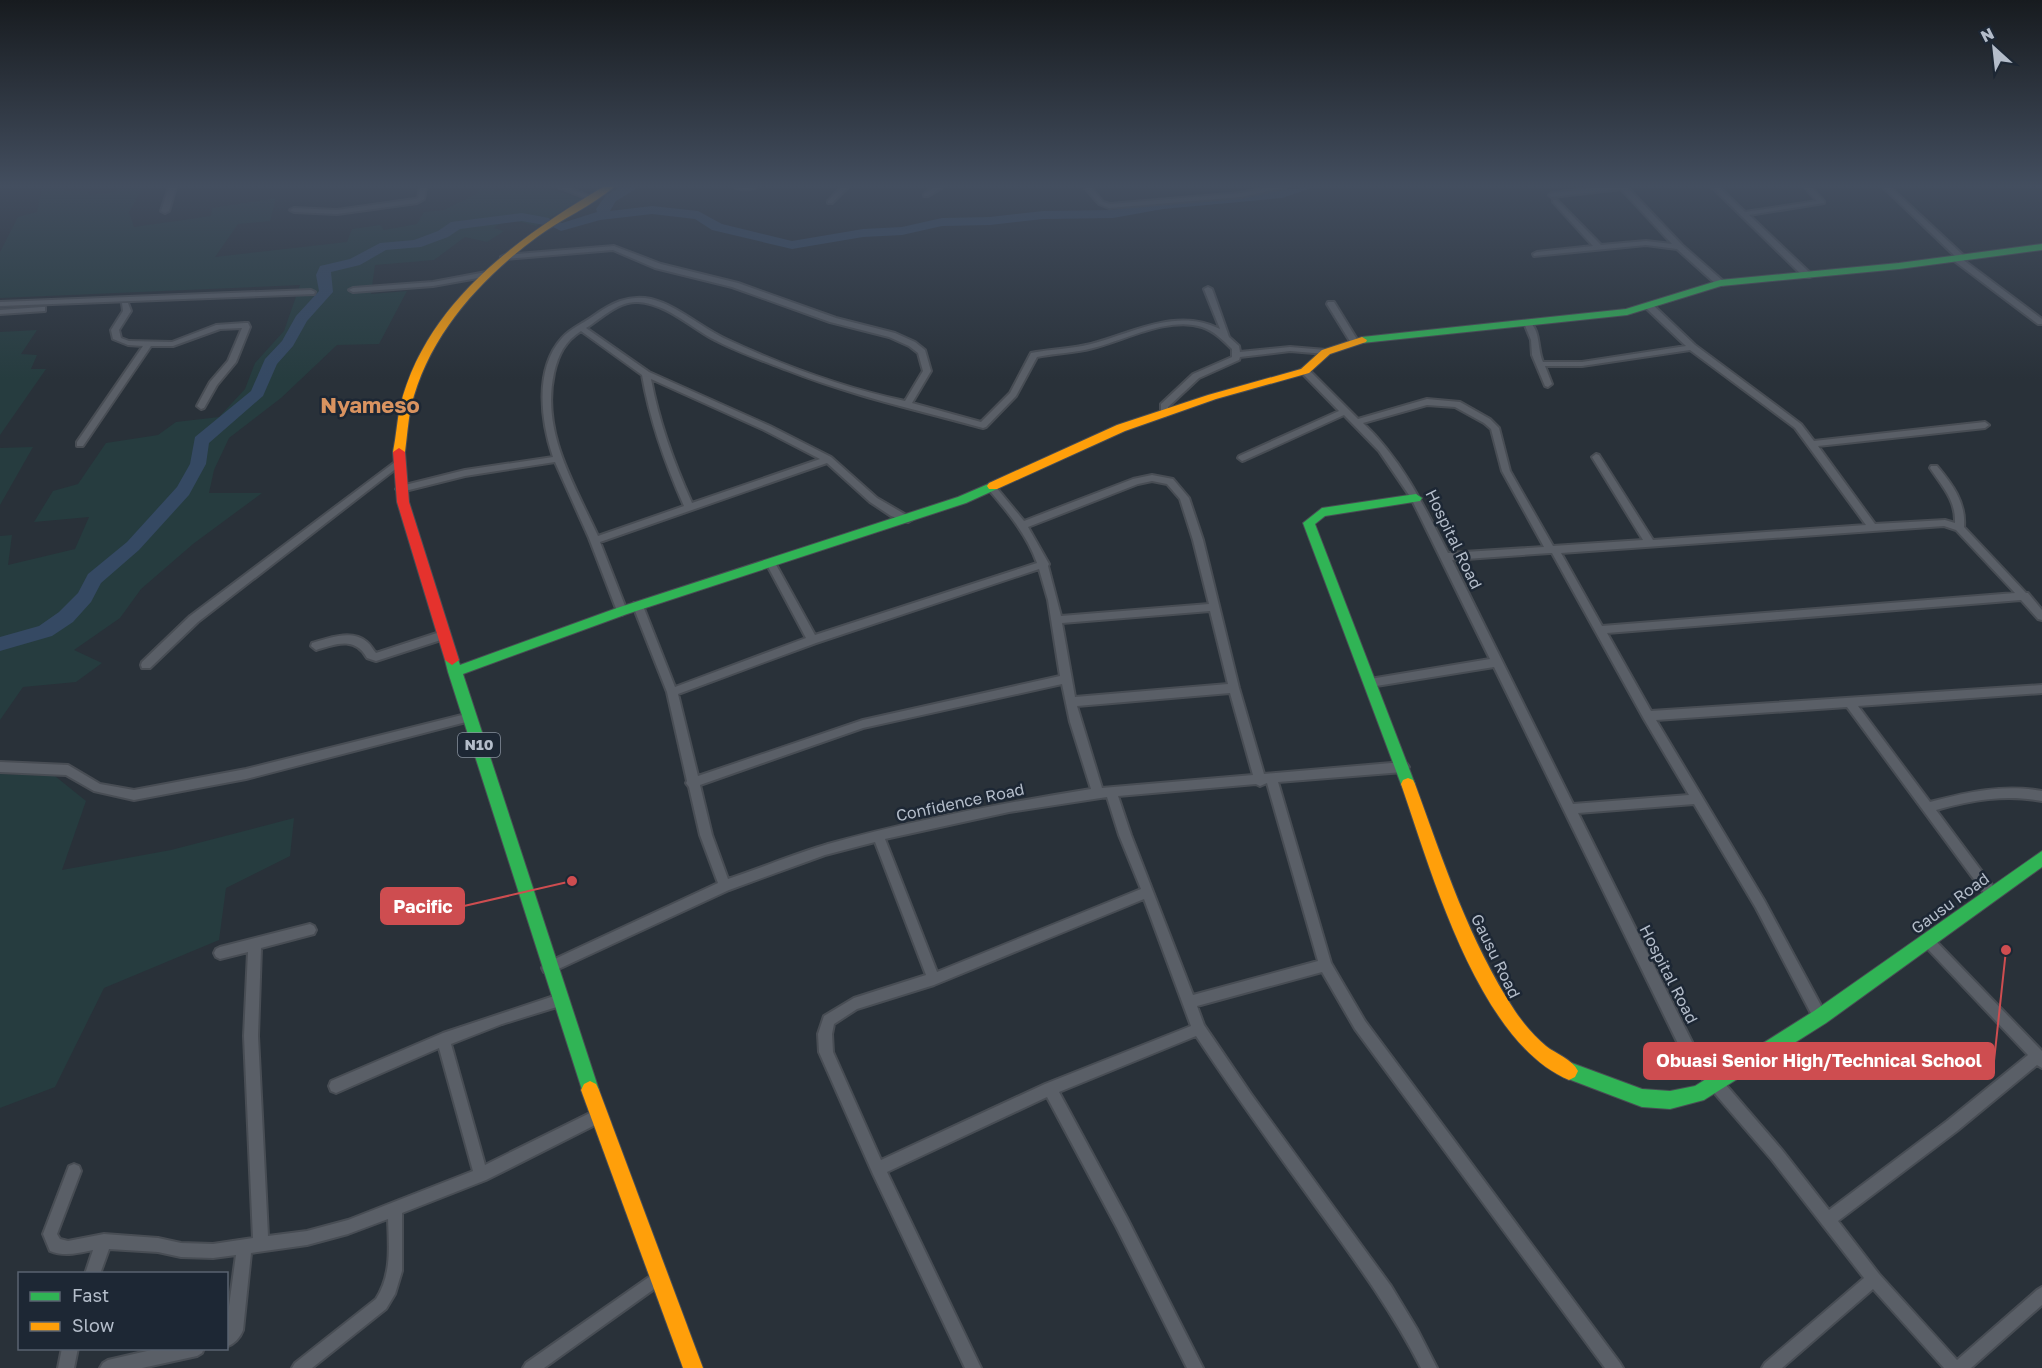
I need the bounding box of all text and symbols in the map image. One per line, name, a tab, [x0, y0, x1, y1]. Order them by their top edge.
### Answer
north arrow	[1964, 18, 2024, 78]
text: N	[1977, 23, 1997, 46]
district label: Nyameso	[320, 391, 420, 418]
street label: Hospital Road	[1421, 486, 1487, 592]
road number: N10	[458, 733, 500, 757]
street label: Confidence Road	[894, 779, 1026, 825]
street label: Gausu Road	[1907, 868, 1993, 938]
callout: Pacific	[381, 888, 464, 924]
text: Pacific	[393, 895, 453, 917]
street label: Gausu Road	[1467, 911, 1525, 1001]
street label: Hospital Road	[1636, 921, 1702, 1027]
callout: Obuasi Senior High/Technical School	[1644, 1043, 1994, 1079]
text: Obuasi Senior High/Technical School	[1656, 1049, 1982, 1071]
legend	[18, 1272, 228, 1350]
text: Fast	[72, 1284, 109, 1306]
text: Slow	[72, 1314, 115, 1336]

